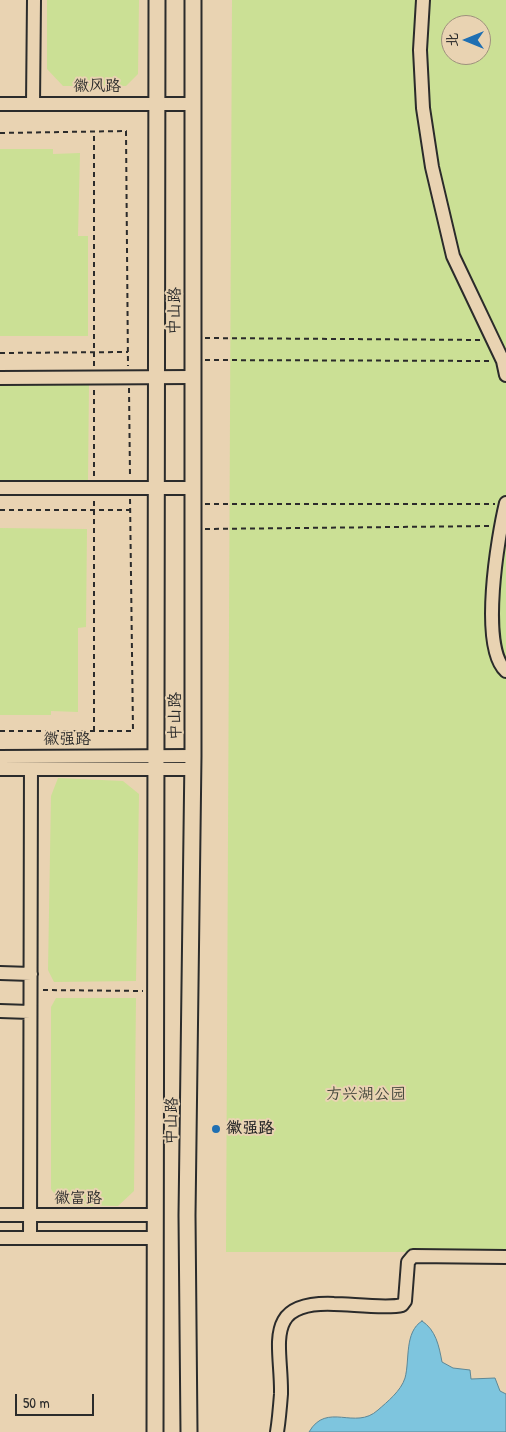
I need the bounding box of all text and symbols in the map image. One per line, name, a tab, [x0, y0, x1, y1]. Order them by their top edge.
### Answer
north arrow	[441, 15, 491, 65]
text: 北	[442, 33, 461, 47]
street label: 徽风路	[73, 77, 121, 97]
street label: 中山路	[165, 287, 185, 335]
street label: 中山路	[166, 692, 186, 740]
street label: 徽强路	[43, 730, 91, 750]
park label: 方兴湖公园	[326, 1085, 406, 1105]
street label: 中山路	[162, 1097, 182, 1145]
place label: 徽强路	[226, 1119, 274, 1139]
marker: 徽强路	[210, 1123, 222, 1135]
street label: 徽富路	[54, 1189, 102, 1209]
scale bar	[18, 1384, 96, 1416]
text: 50 m	[23, 1392, 50, 1413]

